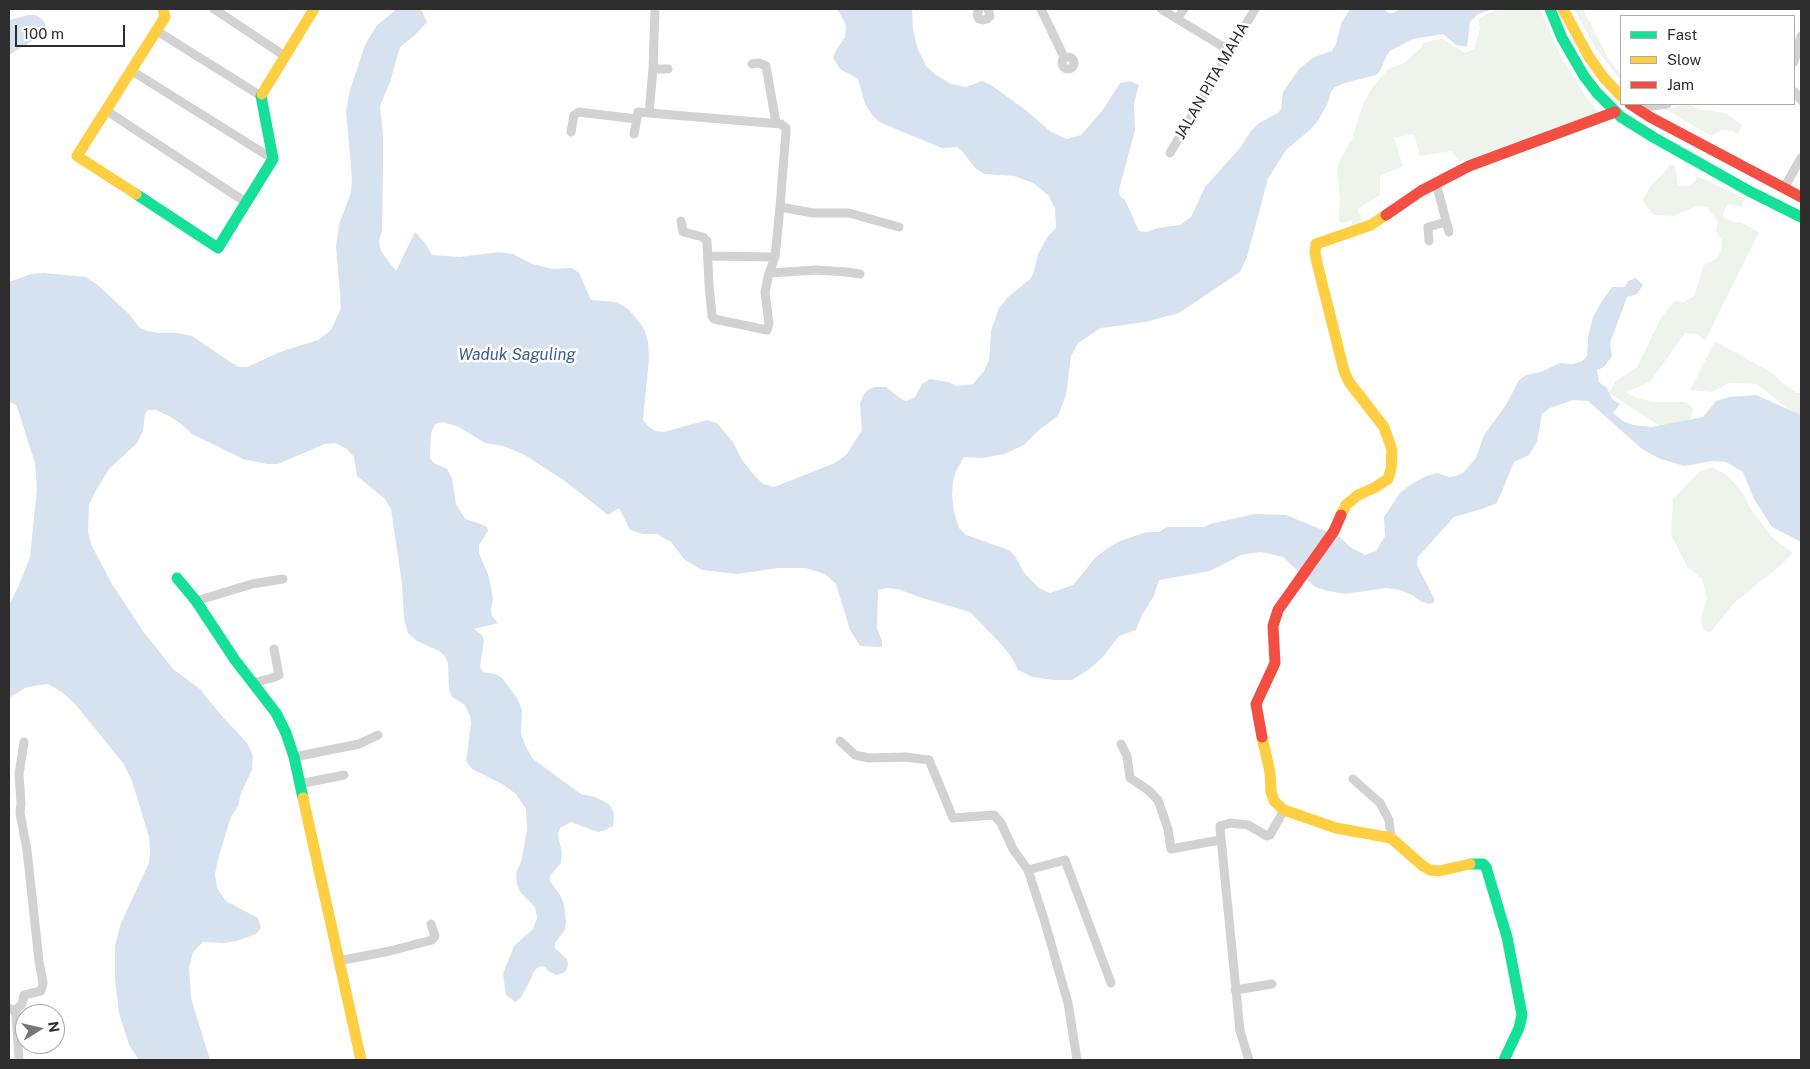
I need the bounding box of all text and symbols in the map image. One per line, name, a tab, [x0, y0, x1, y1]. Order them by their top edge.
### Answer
scale bar	[18, 15, 128, 47]
legend	[1620, 15, 1795, 105]
street label: JALAN PITA MAHA	[1171, 19, 1253, 143]
text: 100 m	[23, 25, 64, 42]
text: Fast	[1667, 26, 1697, 43]
text: Slow	[1667, 51, 1701, 68]
text: Jam	[1667, 76, 1694, 93]
water label: Waduk Saguling	[458, 345, 576, 365]
north arrow	[15, 1004, 65, 1054]
text: N	[45, 1020, 63, 1033]

